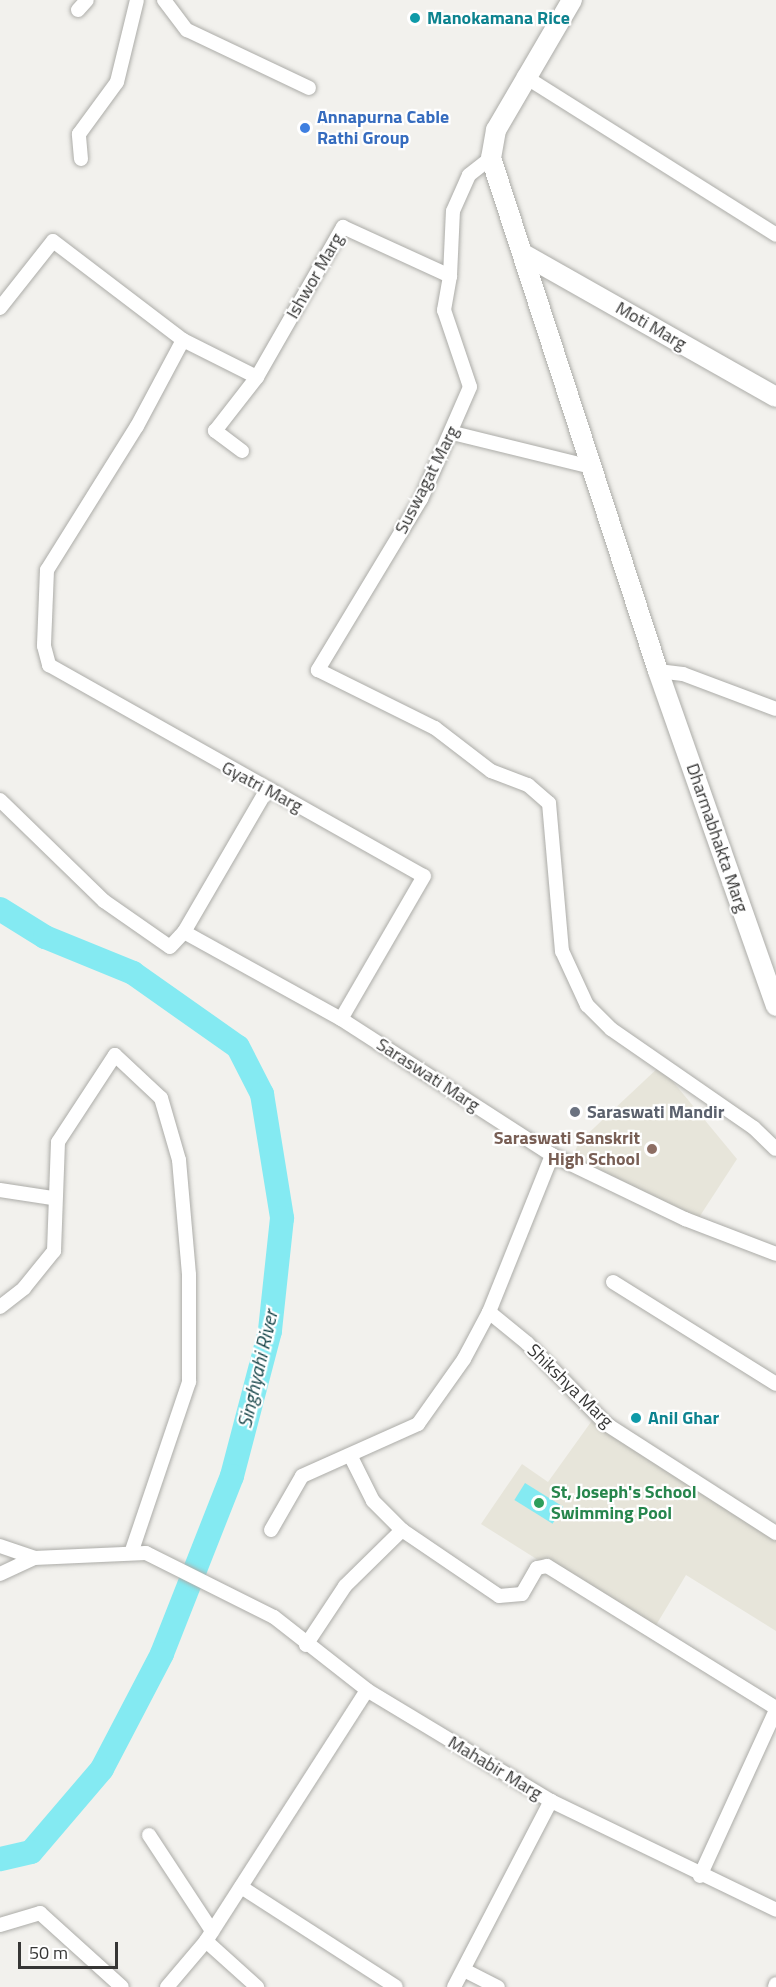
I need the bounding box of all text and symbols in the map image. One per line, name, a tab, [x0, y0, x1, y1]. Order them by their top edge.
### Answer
place label: Manokamana Rice	[427, 7, 570, 29]
marker: Manokamana Rice	[408, 11, 422, 25]
place label: Annapurna Cable Rathi Group	[317, 107, 449, 150]
marker: Annapurna Cable Rathi Group	[298, 121, 312, 135]
street label: Ishwor Marg	[282, 229, 348, 323]
street label: Moti Marg	[612, 297, 690, 355]
street label: Suswagat Marg	[391, 422, 463, 538]
street label: Gyatri Marg	[218, 757, 306, 817]
street label: Dharmabhakta Marg	[681, 761, 753, 915]
street label: Saraswati Marg	[372, 1034, 484, 1116]
place label: Saraswati Mandir	[587, 1101, 724, 1123]
marker: Saraswati Mandir	[568, 1105, 582, 1119]
place label: Saraswati Sanskrit High School	[494, 1128, 640, 1170]
marker: Saraswati Sanskrit High School	[645, 1142, 659, 1156]
water label: Singhyahi River	[232, 1308, 282, 1430]
street label: Shikshya Marg	[523, 1340, 617, 1432]
place label: Anil Ghar	[648, 1407, 719, 1429]
marker: Anil Ghar	[629, 1411, 643, 1425]
place label: St, Joseph's School Swimming Pool	[551, 1482, 697, 1524]
marker: St, Joseph's School Swimming Pool	[532, 1496, 546, 1510]
street label: Mahabir Marg	[444, 1731, 546, 1805]
scale bar	[21, 1930, 122, 1968]
text: 50 m	[29, 1939, 68, 1966]

